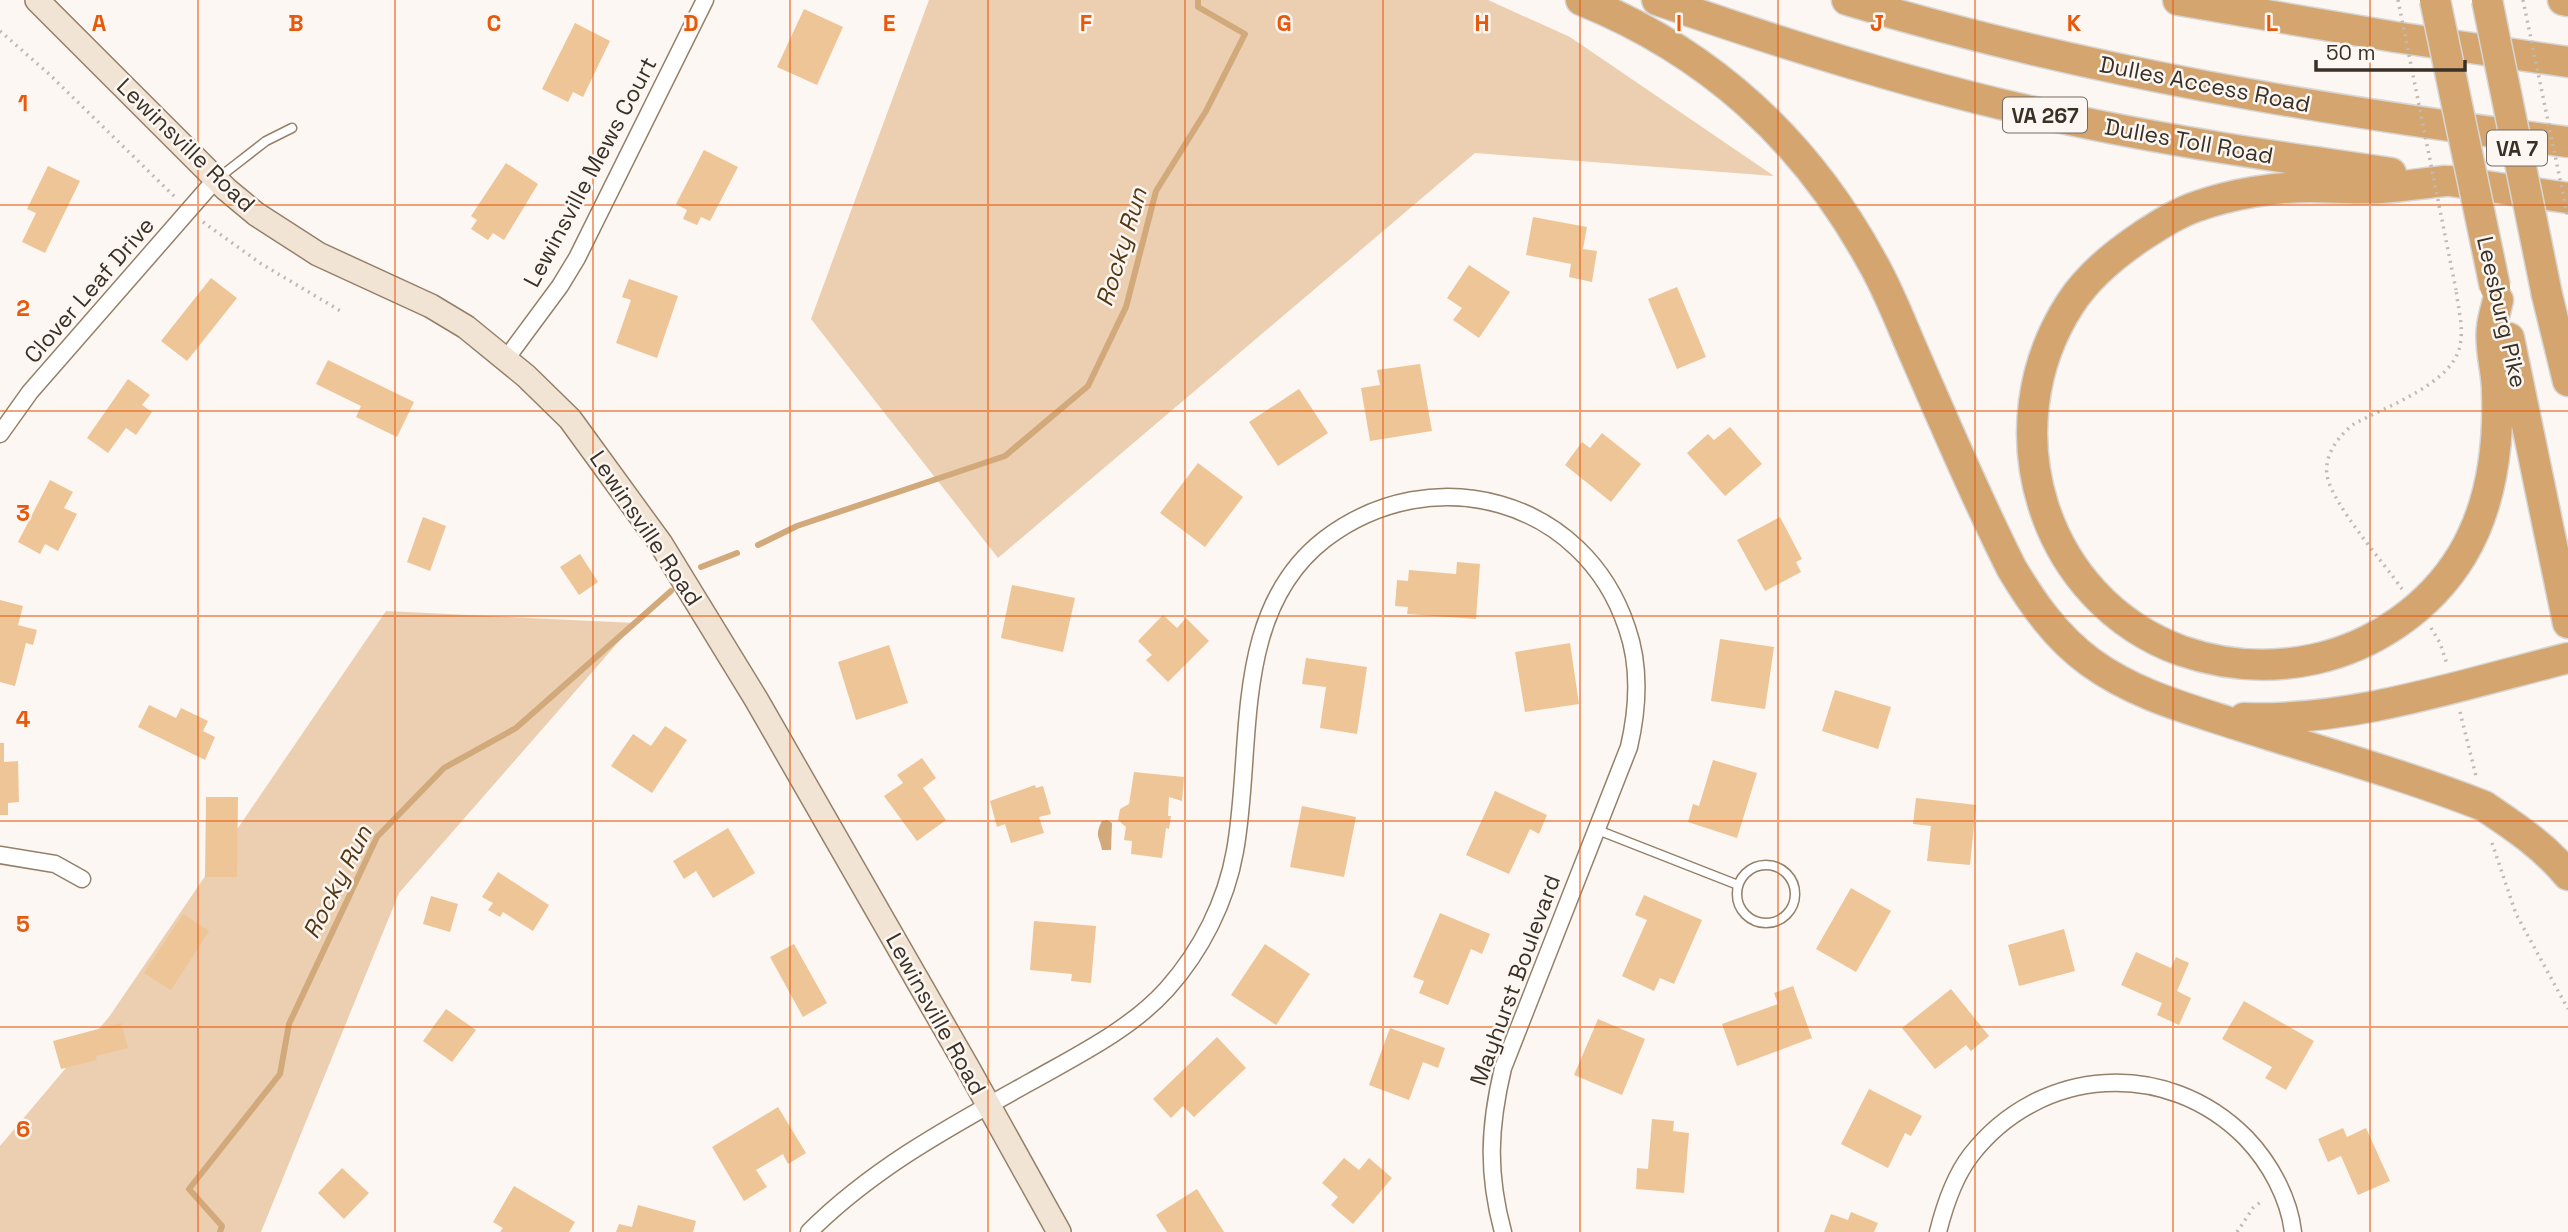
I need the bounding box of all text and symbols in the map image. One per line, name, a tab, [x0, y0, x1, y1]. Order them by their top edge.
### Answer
text: A	[92, 8, 107, 38]
text: B	[288, 8, 304, 38]
text: C	[487, 8, 501, 38]
text: D	[683, 8, 699, 38]
text: E	[883, 8, 895, 38]
text: F	[1080, 8, 1092, 38]
text: G	[1276, 8, 1292, 38]
text: H	[1474, 8, 1490, 38]
text: I	[1676, 8, 1682, 38]
text: J	[1870, 8, 1884, 38]
text: K	[2067, 8, 2082, 38]
text: L	[2266, 8, 2278, 38]
scale bar	[2316, 28, 2465, 72]
text: 50 m	[2326, 39, 2376, 66]
street label: Dulles Access Road	[2097, 49, 2313, 119]
street label: Lewinsville Mews Court	[517, 52, 663, 292]
street label: Lewinsville Road	[110, 71, 262, 219]
text: 1	[18, 88, 28, 118]
road number: VA 267	[2003, 97, 2087, 132]
street label: Dulles Toll Road	[2102, 111, 2276, 171]
road number: VA 7	[2487, 130, 2547, 166]
water label: Rocky Run	[1088, 183, 1154, 310]
street label: Clover Leaf Drive	[17, 211, 161, 369]
street label: Leesburg Pike	[2470, 233, 2534, 391]
text: 2	[16, 293, 30, 323]
street label: Lewinsville Road	[583, 445, 709, 611]
text: 3	[16, 498, 30, 528]
text: 4	[16, 704, 31, 734]
water label: Rocky Run	[295, 819, 379, 944]
street label: Mayhurst Boulevard	[1463, 870, 1567, 1090]
text: 5	[16, 909, 30, 939]
street label: Lewinsville Road	[879, 928, 993, 1100]
text: 6	[16, 1114, 30, 1144]

